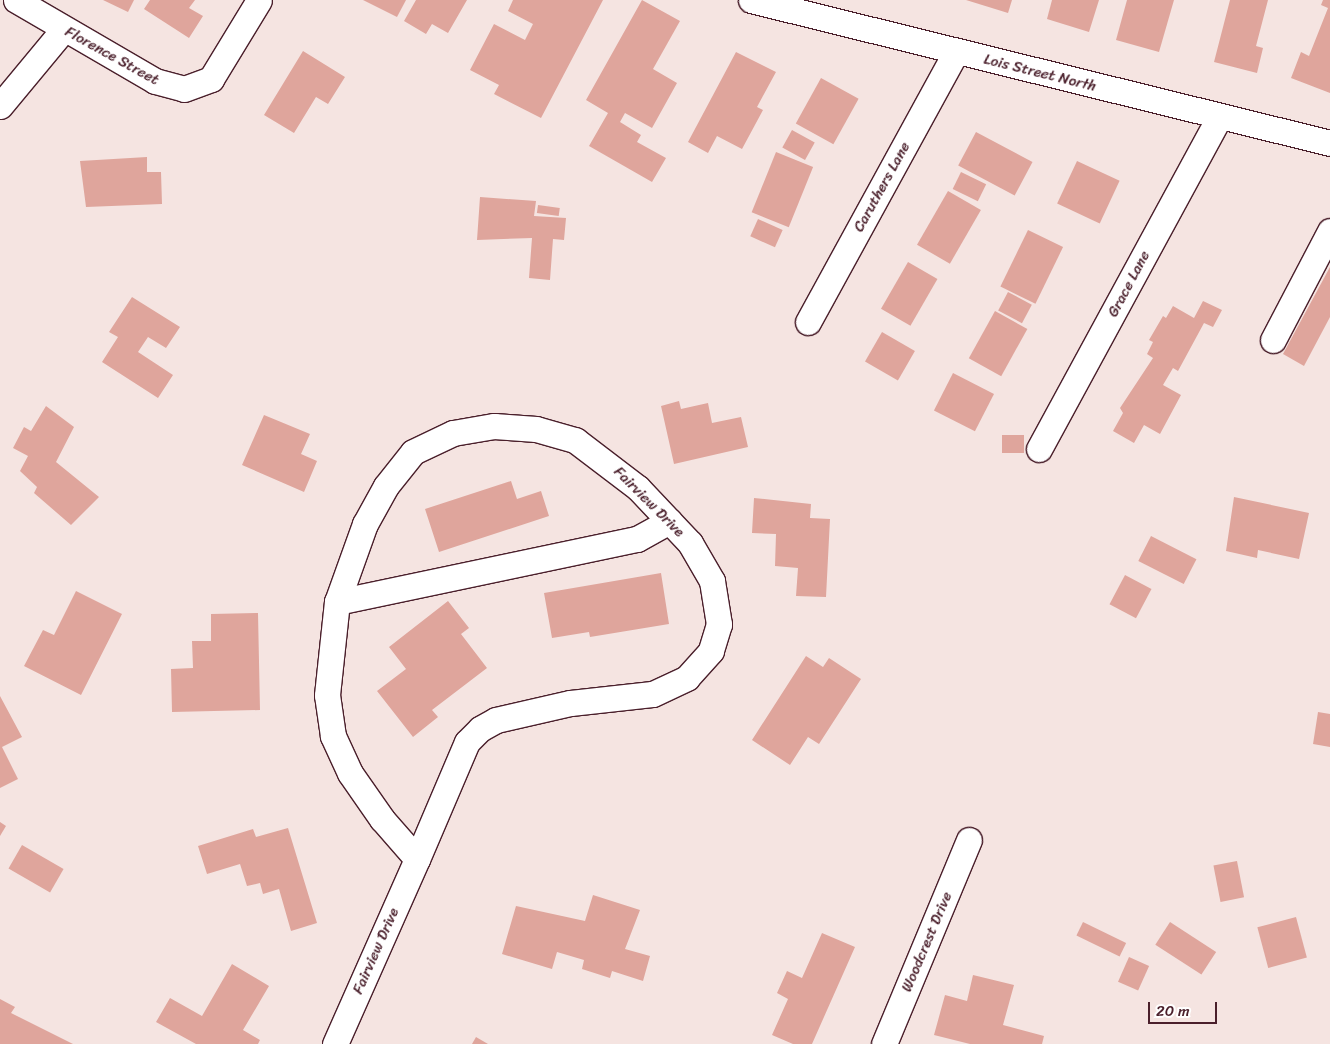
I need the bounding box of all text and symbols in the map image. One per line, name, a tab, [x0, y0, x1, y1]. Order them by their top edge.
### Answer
street label: Florence Street	[62, 23, 162, 89]
street label: Lois Street North	[982, 50, 1098, 96]
street label: Caruthers Lane	[850, 139, 914, 235]
street label: Grace Lane	[1104, 248, 1154, 320]
street label: Fairview Drive	[610, 463, 688, 541]
street label: Woodcrest Drive	[898, 889, 956, 995]
street label: Fairview Drive	[349, 905, 403, 997]
scale bar	[1150, 992, 1219, 1024]
text: 20 m	[1156, 998, 1190, 1024]

